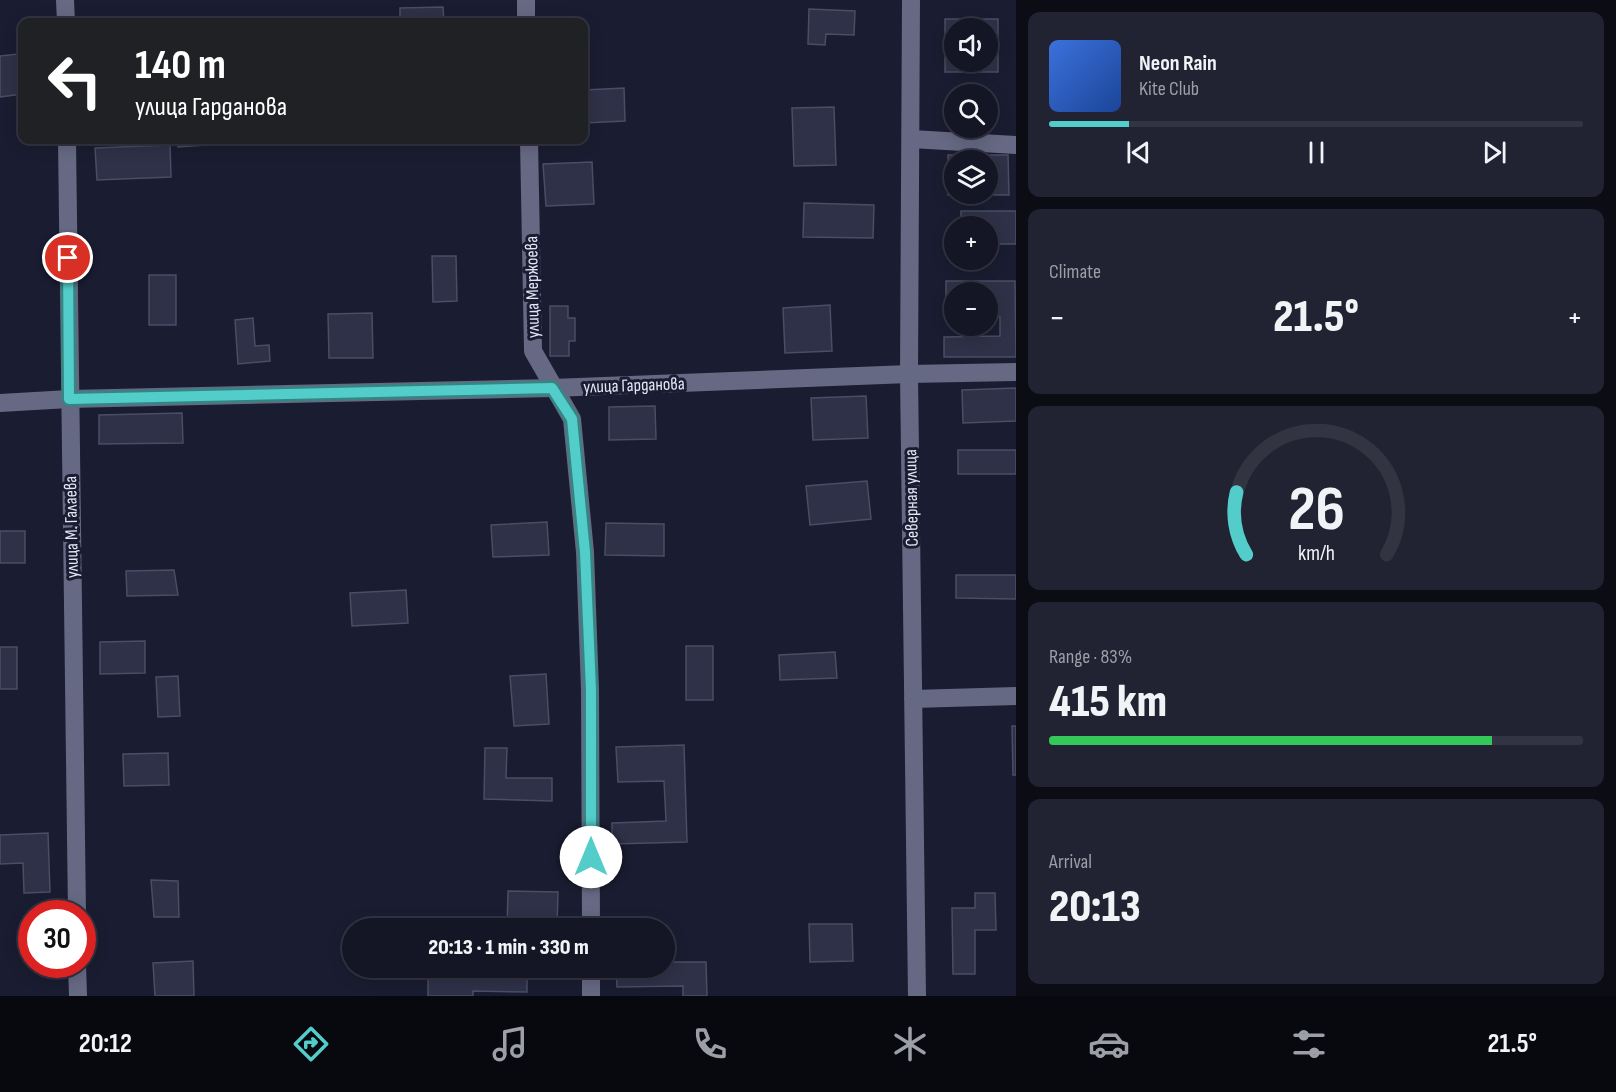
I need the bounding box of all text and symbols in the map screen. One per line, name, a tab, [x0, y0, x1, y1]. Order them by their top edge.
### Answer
map controls	[944, 18, 998, 336]
button: sound	[944, 18, 998, 72]
text: 140 m	[135, 40, 226, 91]
icon: left	[36, 42, 114, 120]
text: Neon Rain	[1139, 50, 1217, 77]
text: Kite Club	[1139, 77, 1199, 101]
button: search	[944, 84, 998, 138]
text: улица Гарданова	[135, 91, 287, 123]
icon: previous	[1122, 136, 1155, 169]
icon: pause	[1300, 136, 1333, 169]
icon: next	[1478, 136, 1511, 169]
button: layers	[944, 150, 998, 204]
button: +	[944, 216, 998, 270]
pin	[42, 232, 93, 283]
street label: улица Мержоева	[521, 236, 544, 338]
icon: arrive	[51, 241, 84, 274]
text: Climate	[1049, 260, 1101, 284]
button: −	[944, 282, 998, 336]
text: 21.5°	[1273, 290, 1359, 345]
text: −	[1049, 298, 1065, 338]
text: +	[1567, 298, 1583, 338]
street label: улица Гарданова	[583, 373, 685, 398]
street label: Северная улица	[900, 449, 923, 547]
text: 26	[1288, 473, 1344, 548]
street label: улица М. Галаева	[60, 476, 83, 578]
text: km/h	[1297, 541, 1335, 566]
text: Range · 83%	[1049, 645, 1132, 669]
text: 415 km	[1049, 675, 1167, 730]
position arrow	[559, 825, 623, 889]
text: Arrival	[1049, 850, 1092, 874]
text: 20:13	[1049, 880, 1141, 935]
speed limit sign: 30	[18, 900, 96, 978]
text: 20:13 · 1 min · 330 m	[428, 934, 589, 961]
icon: directions	[290, 1023, 332, 1065]
icon: music	[489, 1023, 531, 1065]
icon: phone	[689, 1023, 731, 1065]
icon: climate	[889, 1023, 931, 1065]
icon: car	[1088, 1023, 1130, 1065]
icon: filters	[1288, 1023, 1330, 1065]
text: 20:12	[79, 1028, 132, 1060]
text: 21.5°	[1488, 1028, 1537, 1060]

